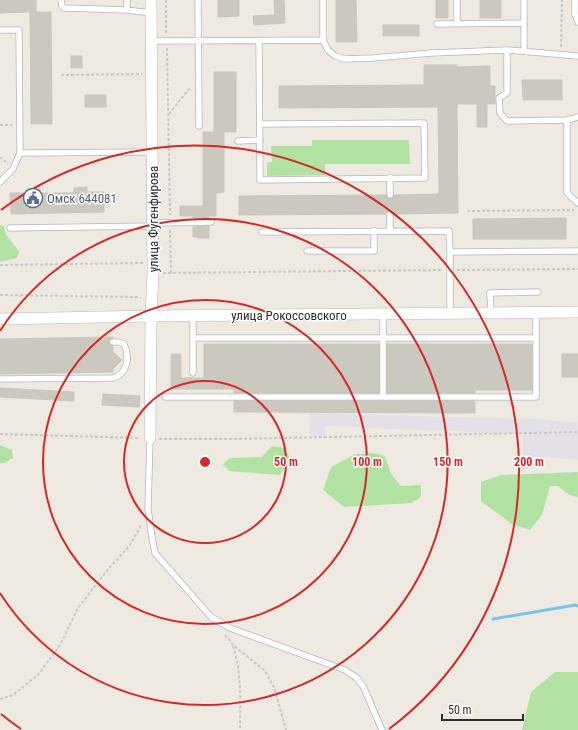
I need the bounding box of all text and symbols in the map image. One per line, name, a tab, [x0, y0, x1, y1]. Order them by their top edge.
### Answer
street label: улица Фугенфирова	[146, 166, 161, 272]
public building icon: Омск 644081	[22, 187, 44, 209]
place label: Омск 644081	[47, 191, 117, 206]
street label: улица Рокоссовского	[231, 308, 347, 323]
centre of rings	[198, 455, 212, 469]
text: 50 m	[274, 455, 298, 469]
text: 100 m	[352, 455, 382, 469]
text: 150 m	[433, 455, 463, 469]
text: 200 m	[514, 455, 544, 469]
scale bar	[442, 696, 523, 722]
text: 50 m	[448, 703, 472, 717]

